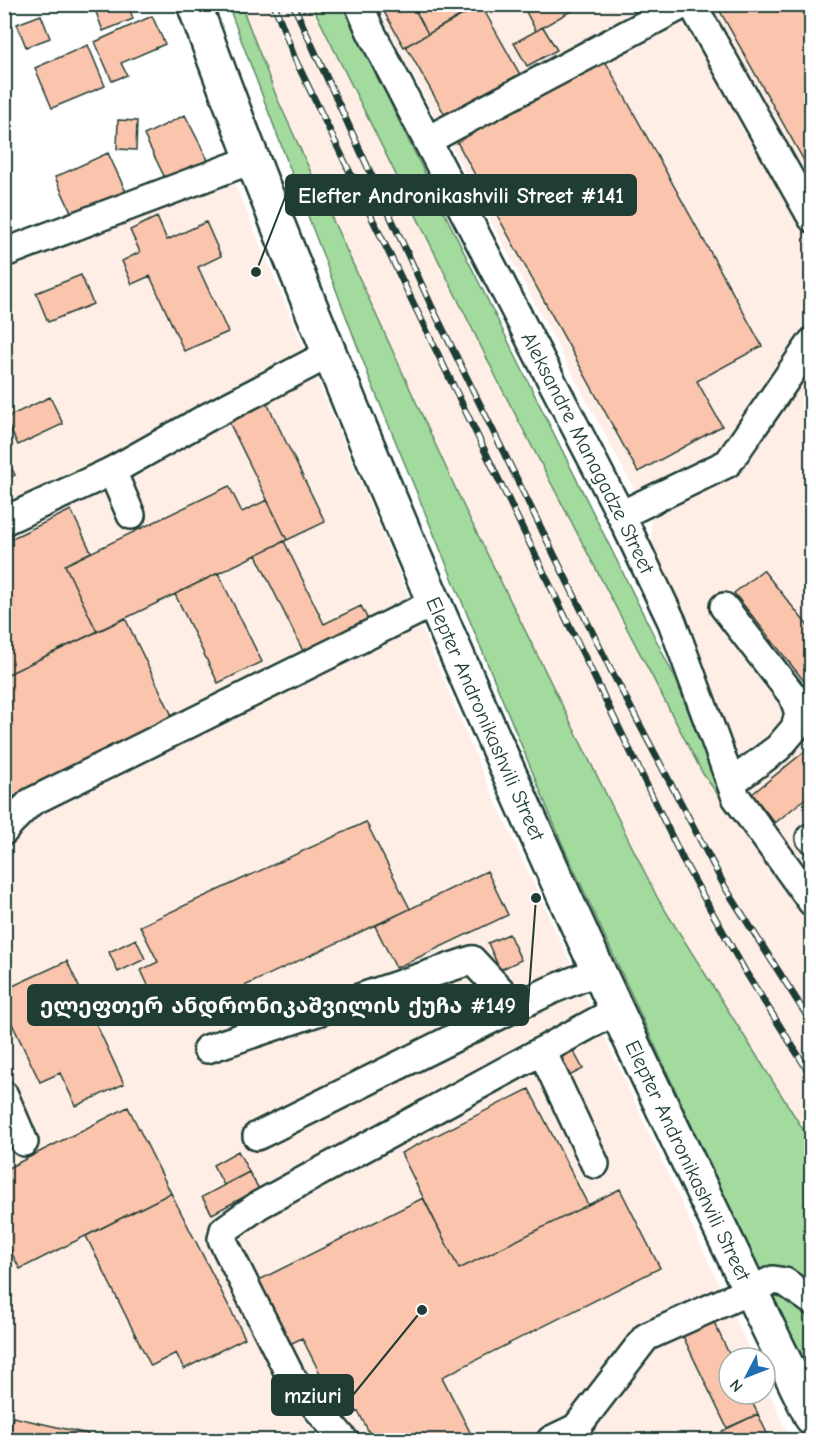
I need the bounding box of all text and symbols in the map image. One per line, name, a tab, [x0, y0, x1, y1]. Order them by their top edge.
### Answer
callout: Elefter Andronikashvili Street #141	[286, 175, 636, 215]
text: Elefter Andronikashvili Street #141	[298, 183, 624, 209]
street label: Aleksandre Managadze Street	[516, 328, 660, 579]
street label: Elepter Andronikashvili Street	[421, 593, 550, 845]
callout: ელეფთერ ანდრონიკაშვილის ქუჩა #149	[28, 985, 528, 1025]
text: ელეფთერ ანდრონიკაშვილის ქუჩა #149	[40, 993, 516, 1019]
street label: Elepter Andronikashvili Street	[620, 1036, 756, 1286]
north arrow	[717, 1346, 777, 1406]
callout: mziuri	[272, 1375, 353, 1415]
text: N	[726, 1375, 747, 1395]
text: mziuri	[284, 1383, 342, 1409]

